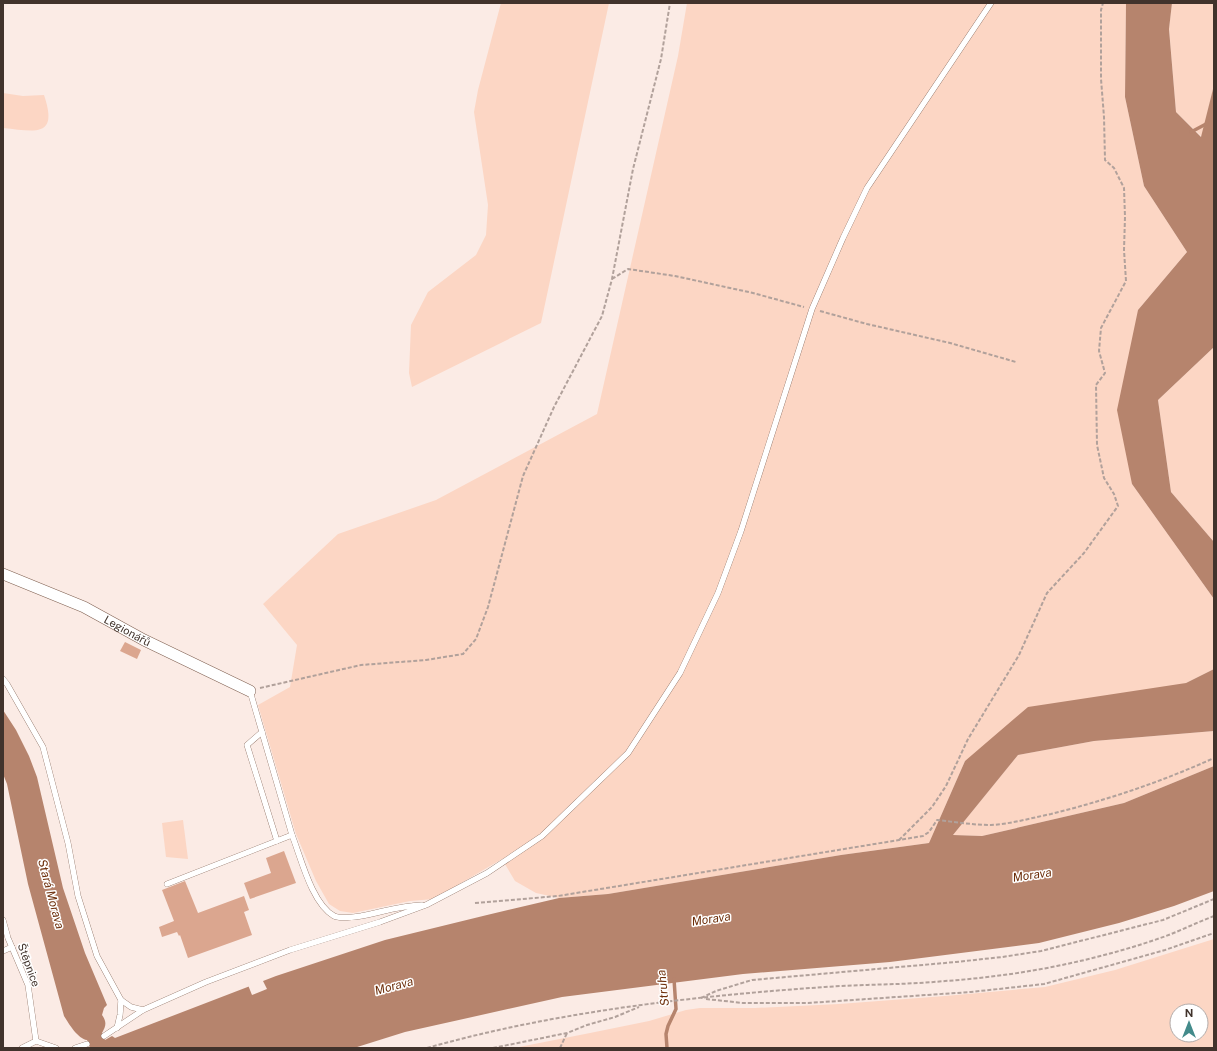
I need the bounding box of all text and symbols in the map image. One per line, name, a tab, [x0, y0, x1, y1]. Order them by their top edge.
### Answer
street label: Legionářů	[102, 613, 153, 648]
water label: Stará Morava	[35, 858, 67, 930]
water label: Morava	[1012, 865, 1052, 885]
water label: Morava	[691, 909, 731, 929]
street label: Štěpnice	[16, 941, 43, 988]
water label: Struha	[654, 969, 672, 1007]
water label: Morava	[373, 974, 415, 998]
north arrow	[1169, 1003, 1209, 1043]
text: N	[1185, 1007, 1193, 1019]

